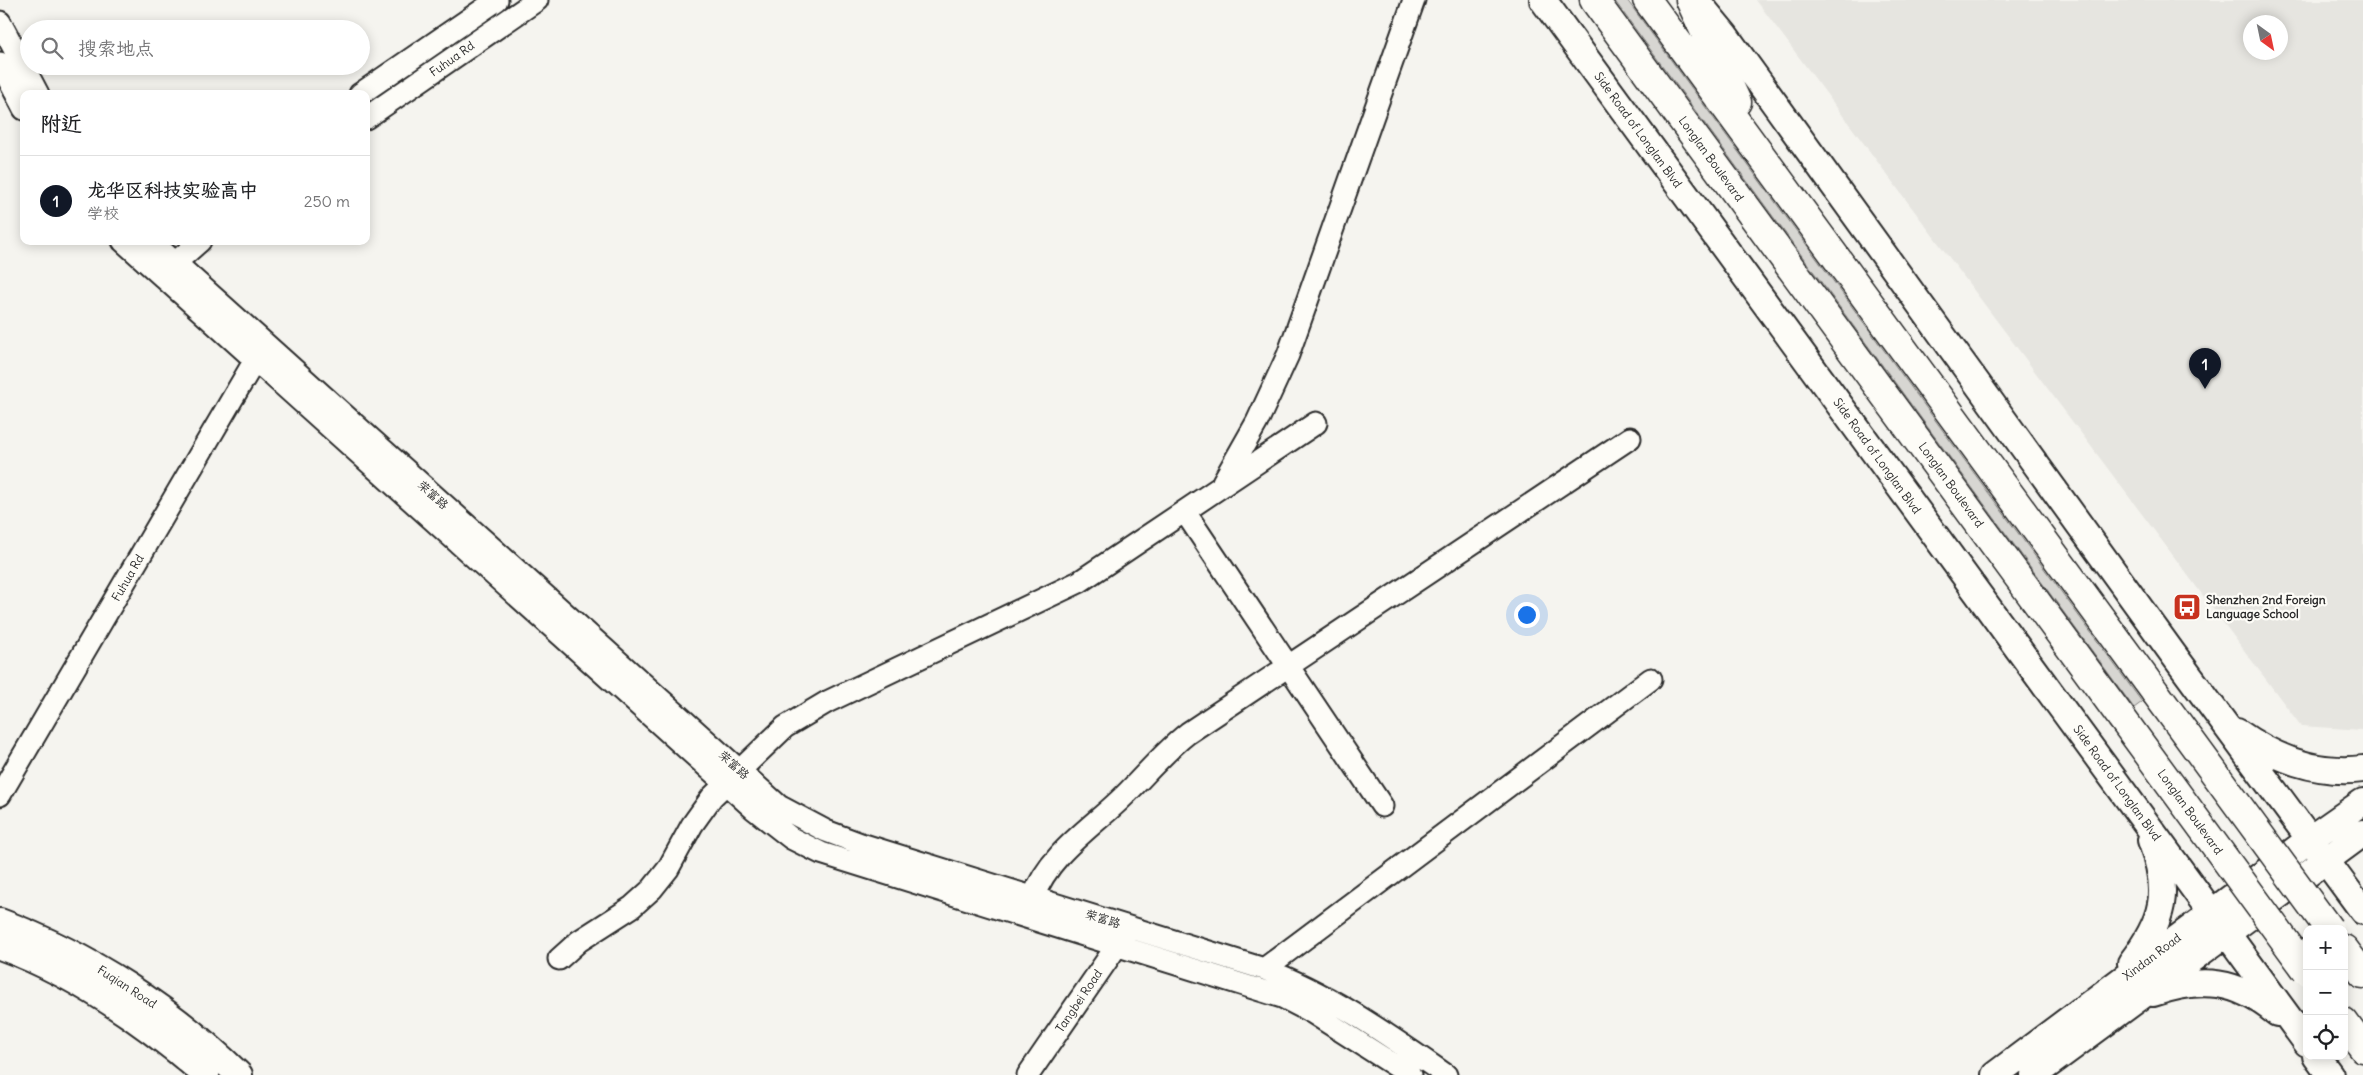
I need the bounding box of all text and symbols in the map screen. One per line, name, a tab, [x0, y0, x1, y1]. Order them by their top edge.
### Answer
north arrow	[2243, 15, 2288, 60]
search box	[20, 20, 370, 75]
icon: search	[38, 34, 66, 62]
text: 搜索地点	[78, 36, 154, 60]
street label: Fuhua Rd	[426, 38, 477, 80]
street label: Side Road of Longlan Blvd	[1591, 69, 1686, 191]
text: 附近	[40, 110, 82, 137]
street label: Longlan Boulevard	[1676, 113, 1747, 204]
text: 龙华区科技实验高中	[87, 178, 258, 202]
text: 1	[53, 191, 59, 211]
text: 250 m	[304, 191, 350, 211]
text: 学校	[87, 203, 119, 223]
pin: 1	[2189, 348, 2221, 389]
street label: Side Road of Longlan Blvd	[1830, 395, 1925, 517]
street label: Longlan Boulevard	[1916, 439, 1987, 530]
street label: 荣富路	[415, 477, 452, 512]
street label: Fuhua Rd	[108, 552, 147, 604]
bus stop icon: Shenzhen 2nd Foreign Language School	[2172, 592, 2202, 622]
place label: Shenzhen 2nd Foreign Language School	[2206, 592, 2326, 622]
your location	[1514, 602, 1540, 628]
street label: Side Road of Longlan Blvd	[2070, 722, 2165, 844]
street label: 荣富路	[716, 747, 753, 782]
street label: Longlan Boulevard	[2155, 766, 2226, 857]
street label: 荣富路	[1084, 906, 1123, 931]
map controls	[2303, 925, 2348, 1060]
button: +	[2303, 925, 2348, 970]
street label: Xindan Road	[2120, 930, 2184, 983]
street label: Fuqian Road	[95, 962, 160, 1011]
street label: Tangbei Road	[1052, 966, 1105, 1035]
button: −	[2303, 970, 2348, 1015]
button: locate	[2303, 1015, 2348, 1060]

